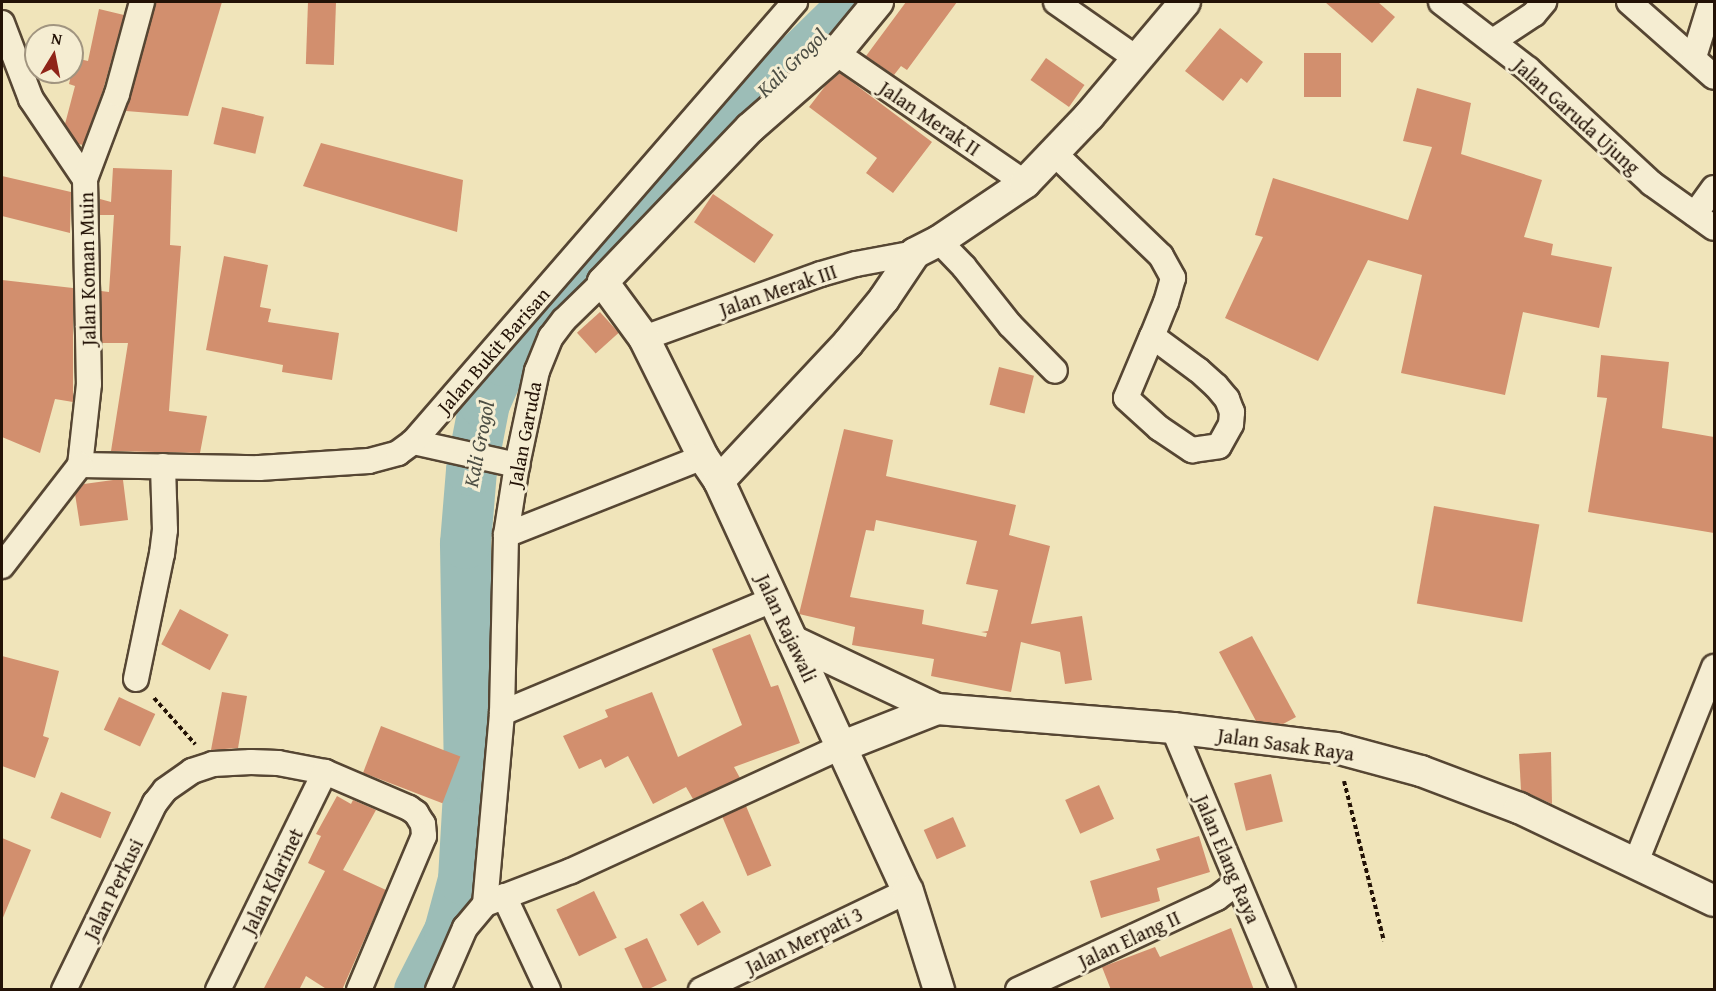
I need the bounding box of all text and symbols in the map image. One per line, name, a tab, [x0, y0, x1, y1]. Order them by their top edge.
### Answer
north arrow	[24, 24, 84, 84]
water label: Kali Grogol	[752, 24, 832, 102]
text: N	[49, 25, 64, 51]
street label: Jalan Garuda Ujung	[1509, 53, 1645, 179]
street label: Jalan Merak II	[875, 75, 985, 161]
street label: Jalan Koman Muin	[74, 192, 100, 346]
street label: Jalan Merak III	[716, 259, 840, 321]
street label: Jalan Bukit Barisan	[432, 282, 554, 418]
street label: Jalan Garuda	[502, 379, 546, 489]
water label: Kali Grogol	[458, 399, 500, 489]
street label: Jalan Rajawali	[752, 570, 822, 686]
street label: Jalan Sasak Raya	[1216, 723, 1356, 765]
street label: Jalan Elang Raya	[1190, 791, 1266, 927]
street label: Jalan Klarinet	[236, 824, 308, 938]
street label: Jalan Perkusi	[78, 835, 148, 943]
street label: Jalan Merpati 3	[741, 901, 867, 979]
street label: Jalan Elang II	[1074, 905, 1184, 973]

